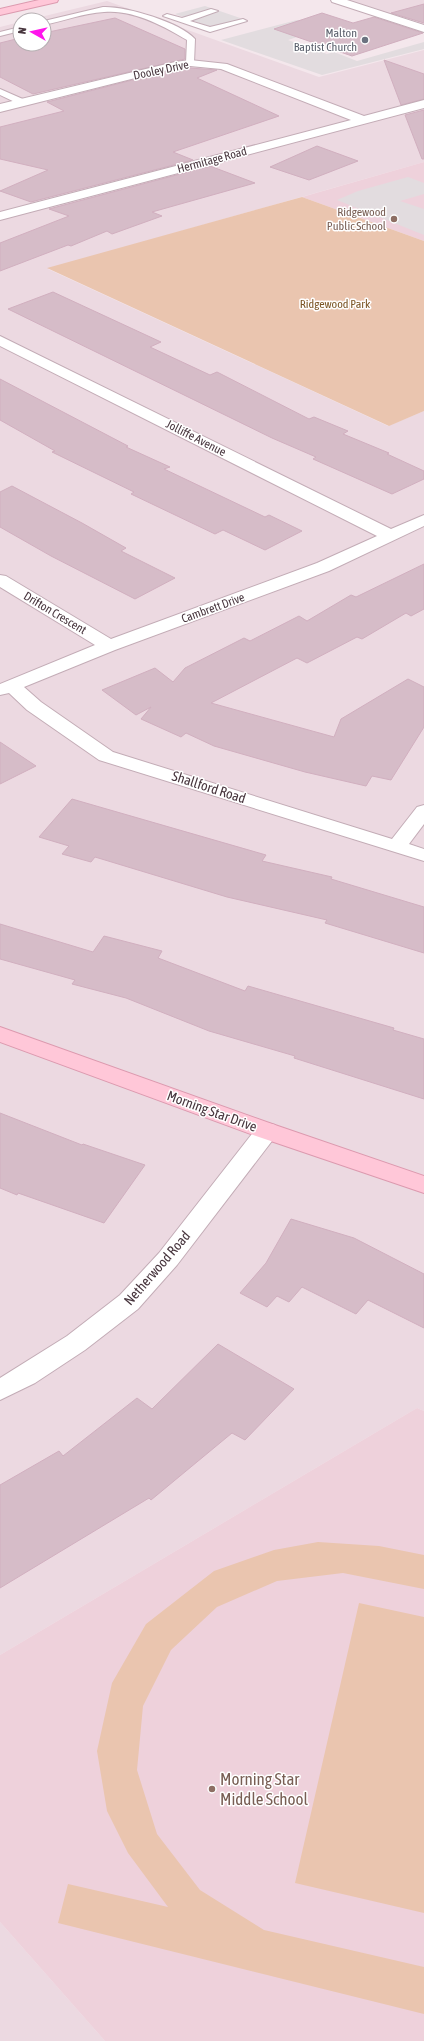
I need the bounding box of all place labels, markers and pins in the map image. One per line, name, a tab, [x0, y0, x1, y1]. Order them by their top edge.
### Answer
place label: Malton Baptist Church	[294, 26, 357, 54]
marker: Malton Baptist Church	[360, 35, 370, 45]
place label: Ridgewood Public School	[327, 205, 387, 233]
marker: Ridgewood Public School	[389, 214, 399, 224]
place label: Morning Star Middle School	[220, 1769, 308, 1809]
marker: Morning Star Middle School	[207, 1784, 217, 1794]

